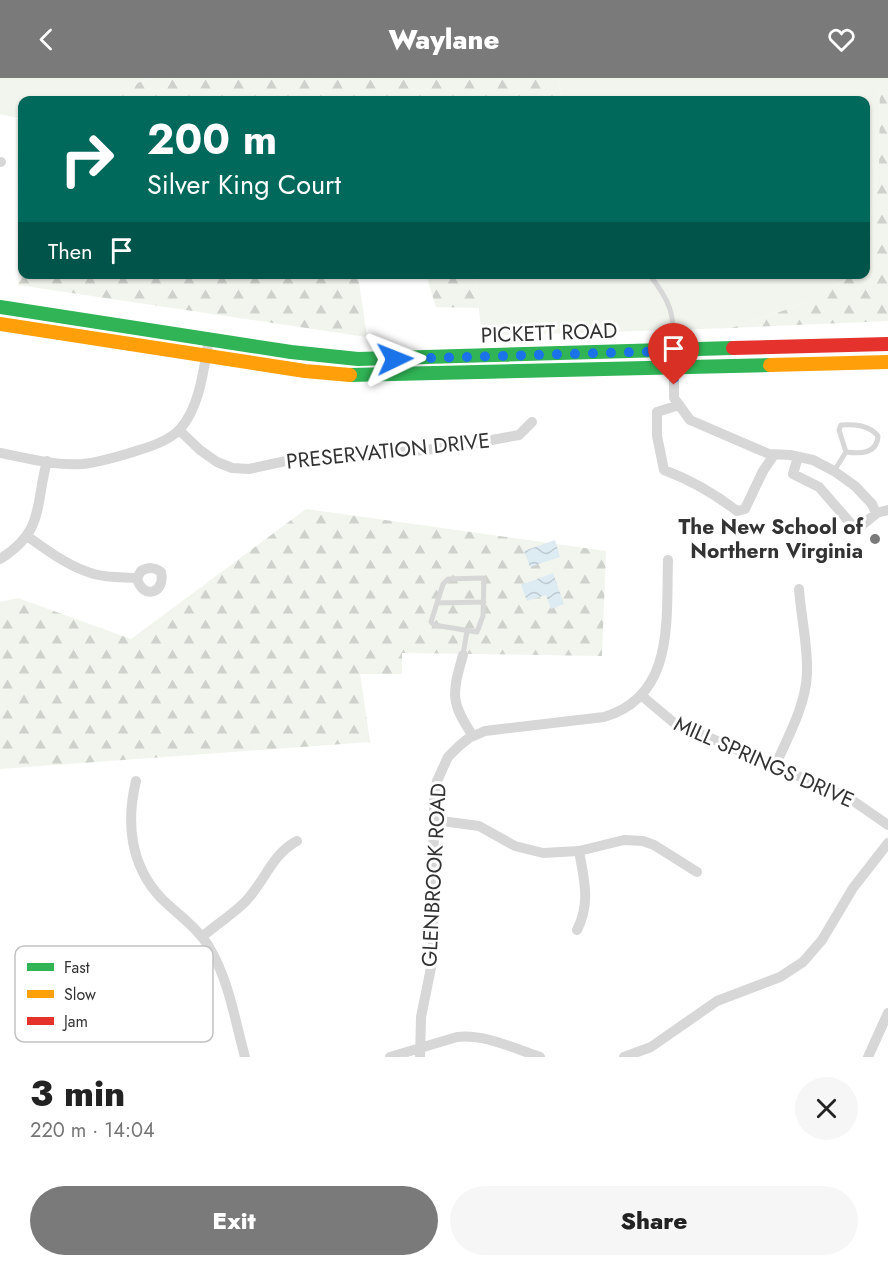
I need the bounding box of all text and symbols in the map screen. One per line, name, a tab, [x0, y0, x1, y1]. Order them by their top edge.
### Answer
text: Waylane	[389, 20, 499, 59]
icon: back	[30, 23, 63, 56]
icon: heart	[825, 23, 858, 56]
text: 200 m	[147, 109, 277, 170]
icon: right	[48, 120, 126, 198]
text: Silver King Court	[147, 165, 341, 204]
icon: arrive	[105, 234, 138, 267]
text: Then	[48, 235, 93, 267]
street label: PICKETT ROAD	[480, 316, 618, 350]
pin	[648, 323, 699, 385]
position arrow	[363, 327, 427, 391]
icon: arrive	[657, 332, 690, 365]
street label: PRESERVATION DRIVE	[285, 425, 491, 477]
place label: The New School of Northern Virginia	[678, 512, 864, 566]
marker: The New School of Northern Virginia	[868, 532, 882, 546]
street label: MILL SPRINGS DRIVE	[669, 709, 859, 815]
street label: GLENBROOK ROAD	[414, 782, 454, 968]
legend	[15, 946, 213, 1042]
text: Fast	[64, 956, 90, 979]
text: Slow	[64, 983, 96, 1006]
text: Jam	[62, 1010, 88, 1033]
text: 3 min	[30, 1067, 125, 1119]
button: close	[795, 1077, 858, 1140]
text: 220 m · 14:04	[30, 1116, 155, 1145]
button: Exit	[30, 1186, 438, 1255]
button: Share	[450, 1186, 858, 1255]

